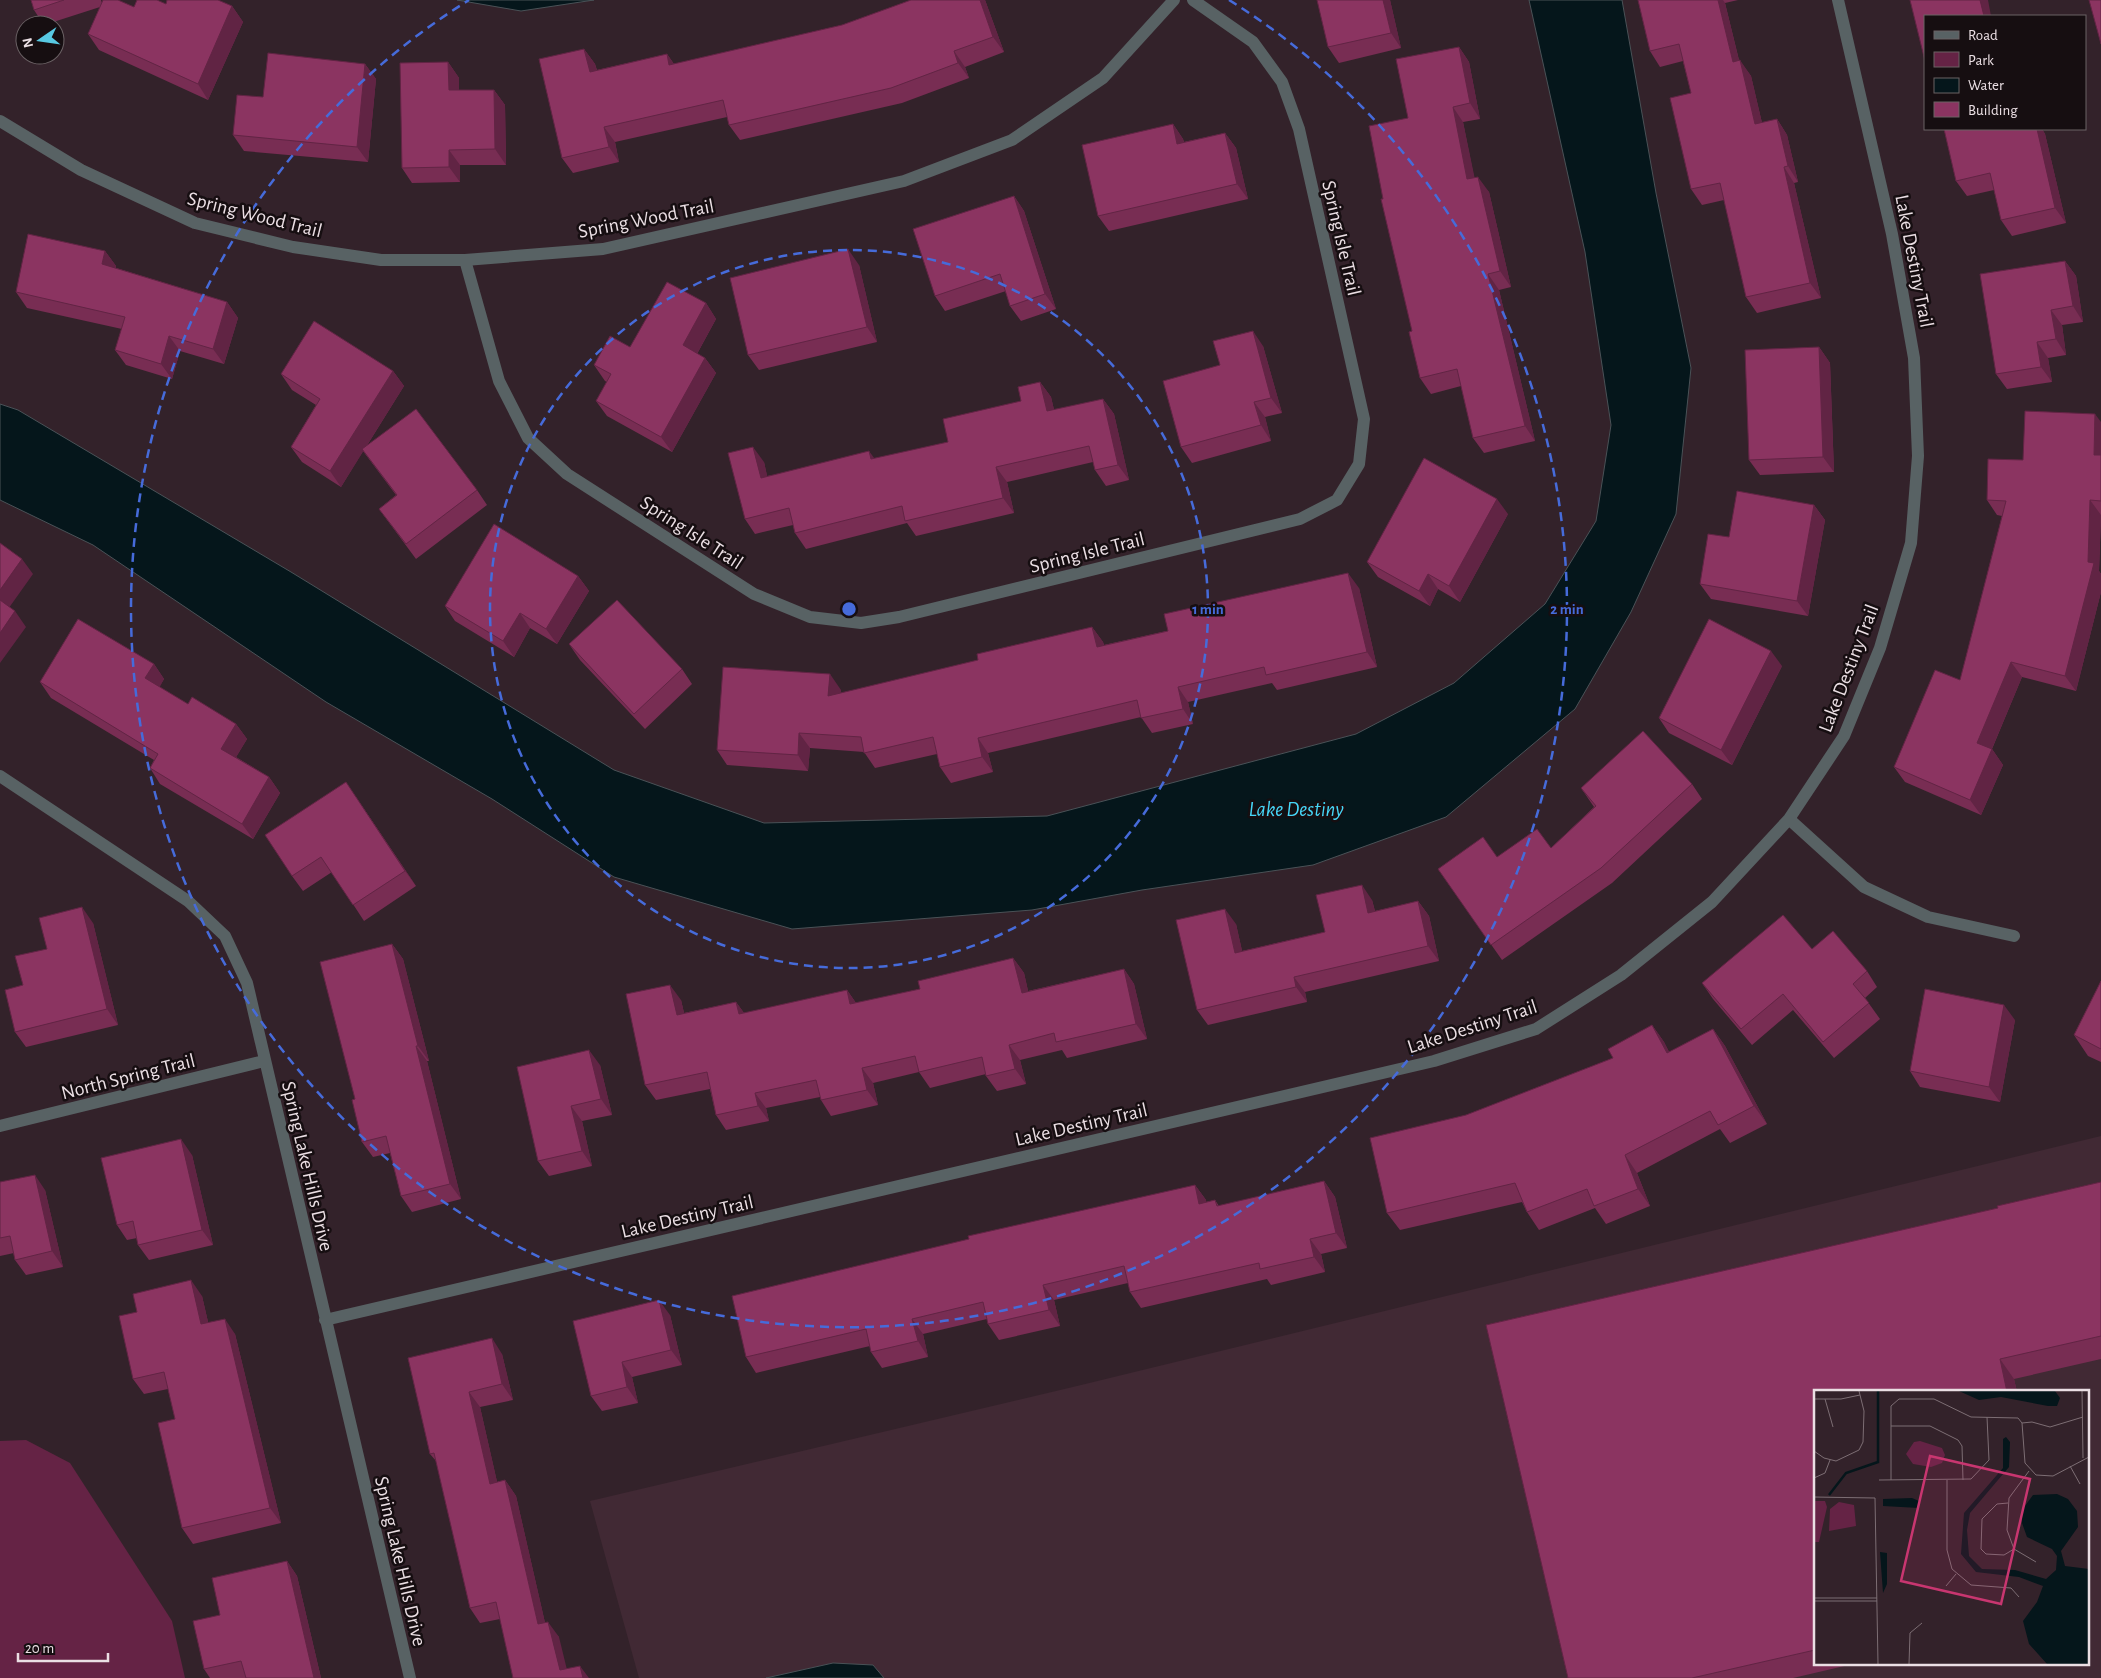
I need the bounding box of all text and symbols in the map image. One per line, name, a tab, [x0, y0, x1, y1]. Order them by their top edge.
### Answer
north arrow	[15, 15, 65, 65]
legend	[1924, 15, 2086, 130]
text: Road	[1968, 28, 1998, 43]
text: N	[20, 36, 36, 49]
text: Park	[1968, 53, 1994, 68]
text: Water	[1968, 78, 2004, 93]
text: Building	[1968, 103, 2018, 118]
street label: Spring Isle Trail	[1318, 179, 1364, 298]
street label: Spring Wood Trail	[185, 189, 324, 241]
street label: Lake Destiny Trail	[1891, 193, 1937, 329]
street label: Spring Wood Trail	[576, 196, 716, 242]
street label: Spring Isle Trail	[637, 492, 746, 573]
street label: Spring Isle Trail	[1028, 529, 1147, 577]
centre of rings	[840, 600, 858, 618]
text: 1 min	[1192, 602, 1224, 617]
text: 2 min	[1550, 602, 1584, 617]
street label: Lake Destiny Trail	[1815, 602, 1883, 735]
water label: Lake Destiny	[1248, 799, 1344, 820]
street label: Lake Destiny Trail	[1405, 997, 1540, 1057]
street label: North Spring Trail	[59, 1051, 197, 1103]
street label: Spring Lake Hills Drive	[278, 1079, 336, 1253]
street label: Lake Destiny Trail	[1013, 1100, 1149, 1150]
street label: Lake Destiny Trail	[619, 1192, 755, 1242]
inset map	[1814, 1390, 2088, 1666]
street label: Spring Lake Hills Drive	[371, 1474, 429, 1648]
scale bar	[18, 1630, 108, 1662]
text: 20 m	[25, 1641, 54, 1656]

